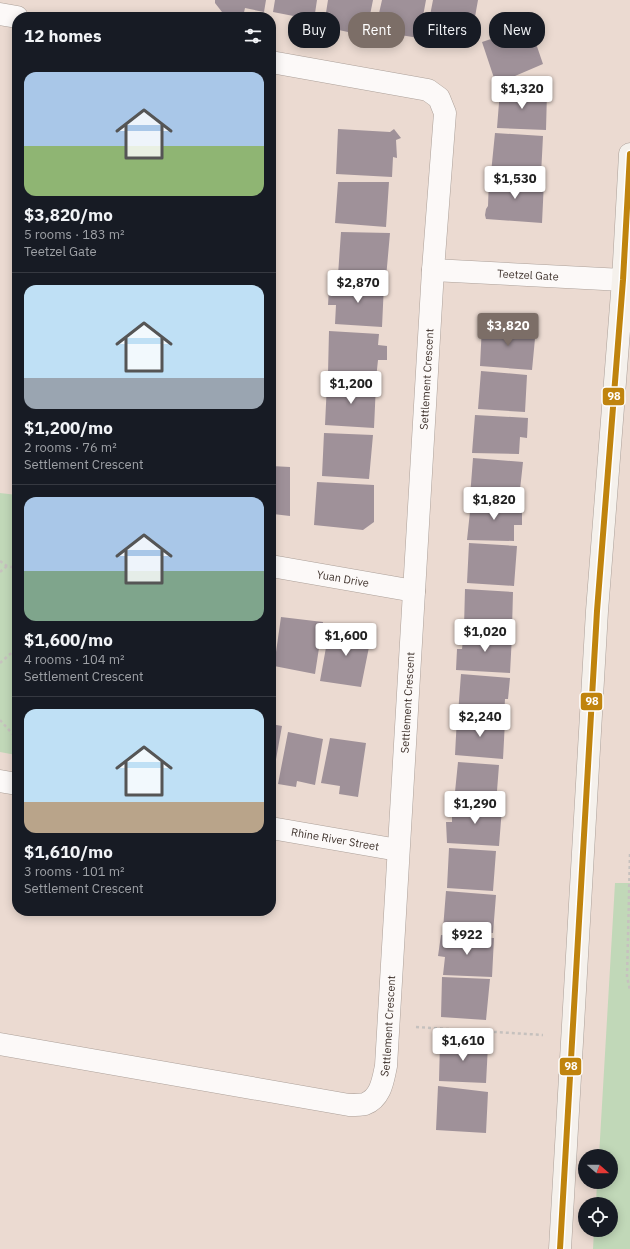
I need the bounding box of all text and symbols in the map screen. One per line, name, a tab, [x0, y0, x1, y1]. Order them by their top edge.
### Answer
chip: Buy	[288, 12, 340, 48]
chip: Rent	[348, 12, 405, 48]
chip: Filters	[413, 12, 481, 48]
chip: New	[489, 12, 545, 48]
text: 12 homes	[24, 25, 101, 47]
icon: filters	[242, 25, 264, 47]
pin: $1,320	[489, 76, 555, 110]
text: $1,320	[500, 80, 544, 97]
icon: home	[108, 98, 180, 170]
pin: $1,530	[482, 166, 548, 200]
text: $1,530	[493, 170, 537, 187]
text: $3,820/mo	[24, 204, 113, 226]
text: 5 rooms · 183 m²	[24, 226, 125, 243]
text: Teetzel Gate	[24, 243, 97, 260]
street label: Teetzel Gate	[497, 266, 559, 284]
pin: $2,870	[325, 270, 391, 304]
text: $2,870	[336, 274, 380, 291]
icon: home	[108, 311, 180, 383]
pin: $3,820	[475, 313, 541, 347]
text: $3,820	[486, 317, 530, 334]
street label: Settlement Crescent	[417, 328, 437, 430]
pin: $1,200	[318, 371, 384, 405]
text: $1,200	[329, 375, 373, 392]
line badge: 98	[602, 387, 625, 406]
text: 98	[607, 389, 621, 403]
text: $1,200/mo	[24, 417, 113, 439]
text: 2 rooms · 76 m²	[24, 439, 117, 456]
text: Settlement Crescent	[24, 456, 144, 473]
pin: $1,820	[461, 487, 527, 521]
text: $1,820	[472, 491, 516, 508]
icon: home	[108, 523, 180, 595]
street label: Yuan Drive	[316, 567, 370, 590]
pin: $1,020	[452, 619, 518, 653]
pin: $1,600	[313, 623, 379, 657]
text: $1,020	[463, 623, 507, 640]
text: $1,600	[324, 627, 368, 644]
text: $1,600/mo	[24, 629, 113, 651]
text: 4 rooms · 104 m²	[24, 651, 125, 668]
street label: Settlement Crescent	[397, 651, 417, 754]
text: Settlement Crescent	[24, 668, 144, 685]
line badge: 98	[580, 692, 603, 711]
text: 98	[585, 694, 599, 708]
pin: $2,240	[447, 704, 513, 738]
text: $2,240	[458, 708, 502, 725]
icon: home	[108, 735, 180, 807]
pin: $1,290	[442, 791, 508, 825]
text: $1,290	[453, 795, 497, 812]
street label: Rhine River Street	[290, 825, 380, 854]
text: $1,610/mo	[24, 841, 113, 863]
text: 3 rooms · 101 m²	[24, 863, 125, 880]
text: Settlement Crescent	[24, 880, 144, 897]
pin: $922	[443, 922, 491, 956]
text: $922	[451, 926, 483, 943]
street label: Settlement Crescent	[377, 975, 398, 1078]
pin: $1,610	[430, 1028, 496, 1062]
text: $1,610	[441, 1032, 485, 1049]
line badge: 98	[559, 1057, 582, 1076]
text: 98	[564, 1059, 578, 1073]
north arrow	[578, 1149, 618, 1189]
map controls	[578, 1149, 618, 1237]
button: locate	[578, 1197, 618, 1237]

